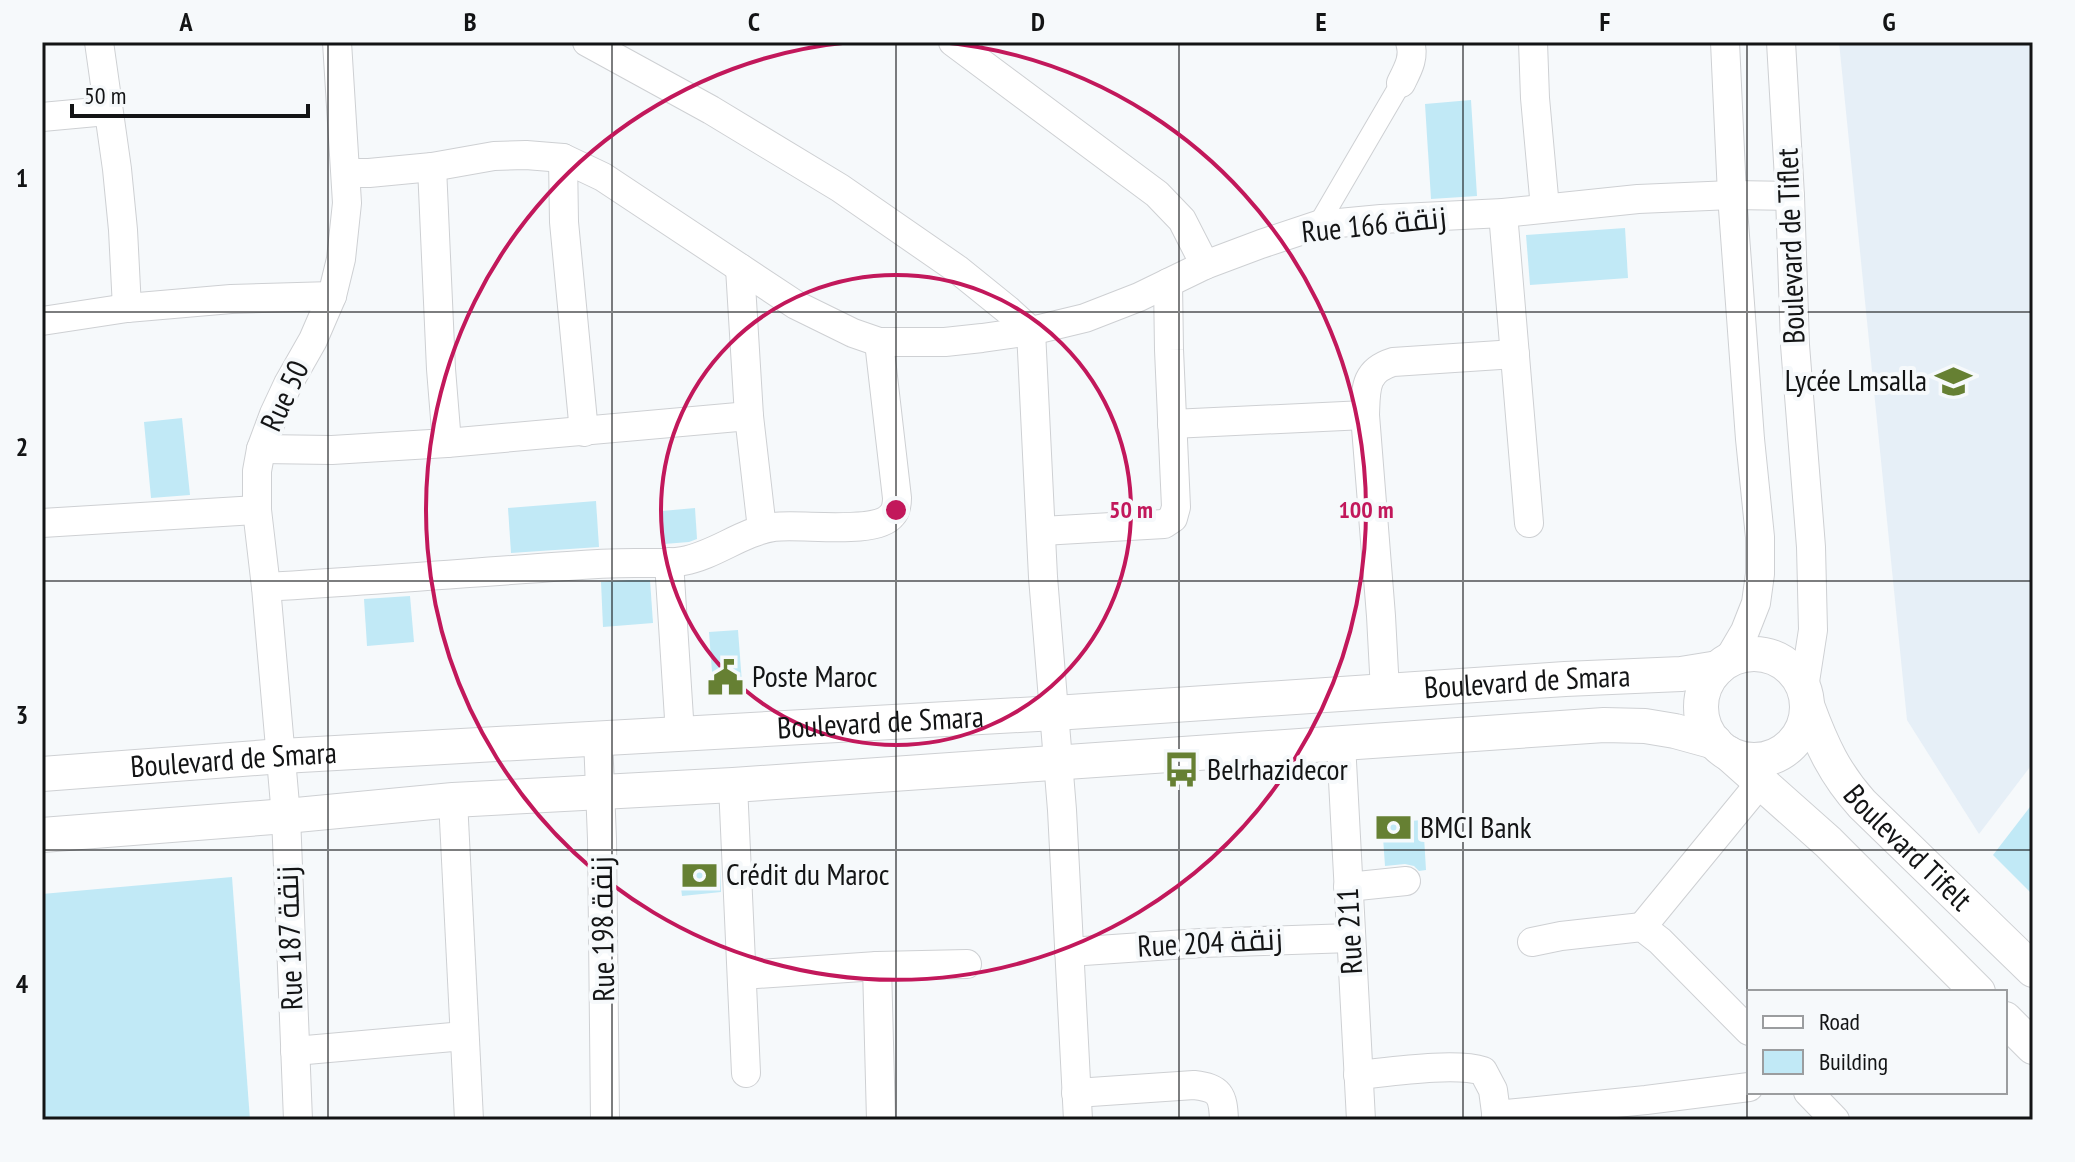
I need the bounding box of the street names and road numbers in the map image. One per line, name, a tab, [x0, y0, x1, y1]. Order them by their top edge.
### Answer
street label: Boulevard de Tiflet	[1767, 147, 1812, 345]
street label: Rue 166 زنقة	[1299, 197, 1448, 251]
street label: Rue 50	[251, 354, 317, 437]
street label: Boulevard de Smara	[1423, 655, 1631, 706]
street label: Boulevard de Smara	[776, 696, 985, 746]
street label: Boulevard de Smara	[129, 732, 338, 785]
street label: Boulevard Tifelt	[1836, 776, 1981, 919]
street label: Rue 198 زنقة	[581, 856, 622, 1002]
street label: Rue 187 زنقة	[266, 865, 311, 1011]
street label: Rue 211	[1327, 887, 1370, 975]
street label: Rue 204 زنقة	[1136, 918, 1284, 965]

